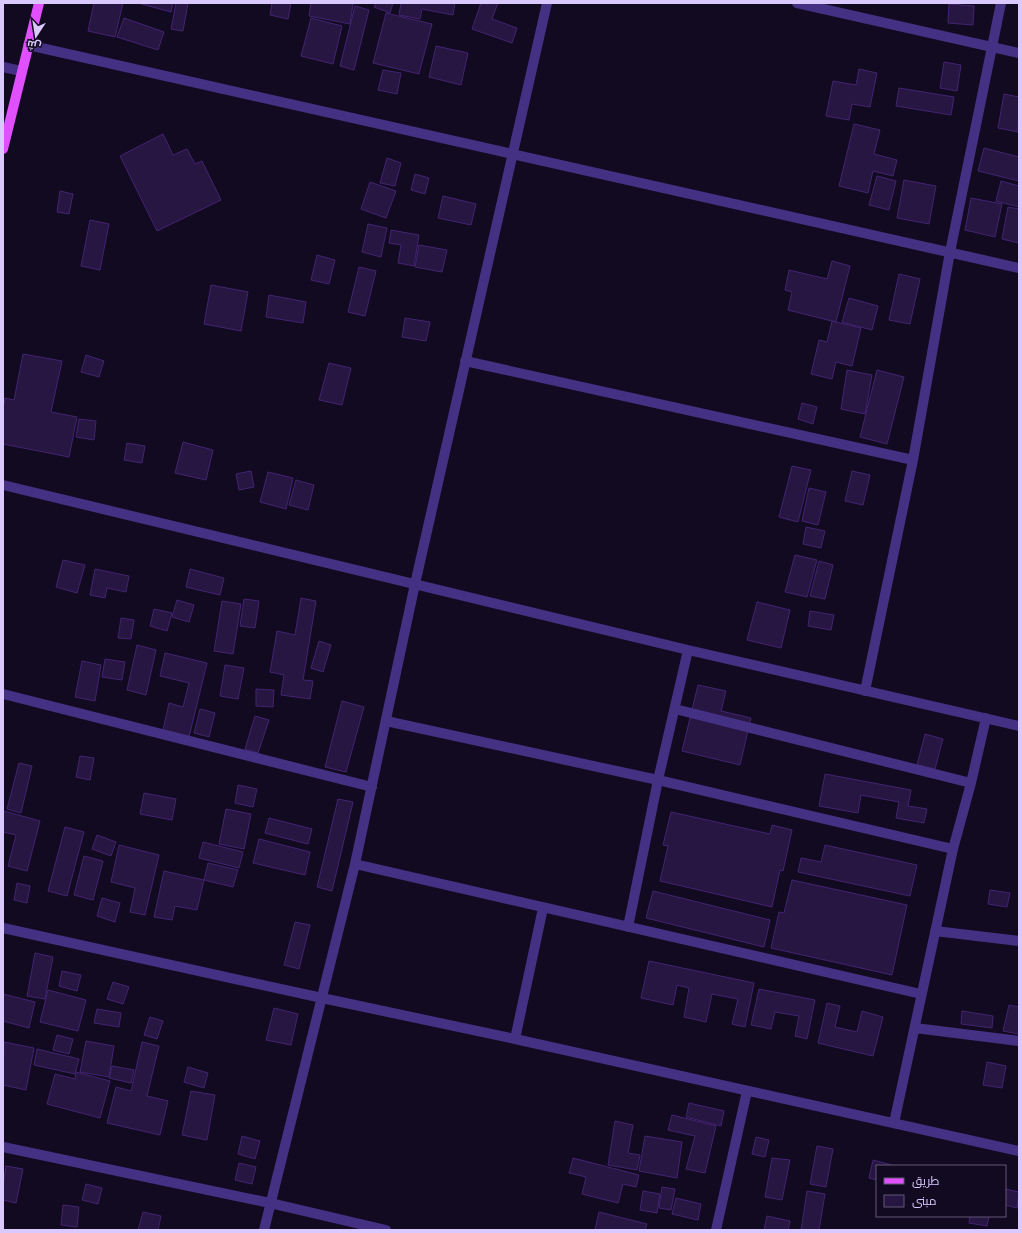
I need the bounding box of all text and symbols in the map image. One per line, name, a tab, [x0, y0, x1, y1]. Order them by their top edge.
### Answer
north arrow	[16, 16, 56, 56]
text: ش	[26, 37, 42, 53]
legend	[876, 1165, 1006, 1217]
text: طريق	[912, 1174, 940, 1188]
text: مبنى	[912, 1194, 937, 1208]

